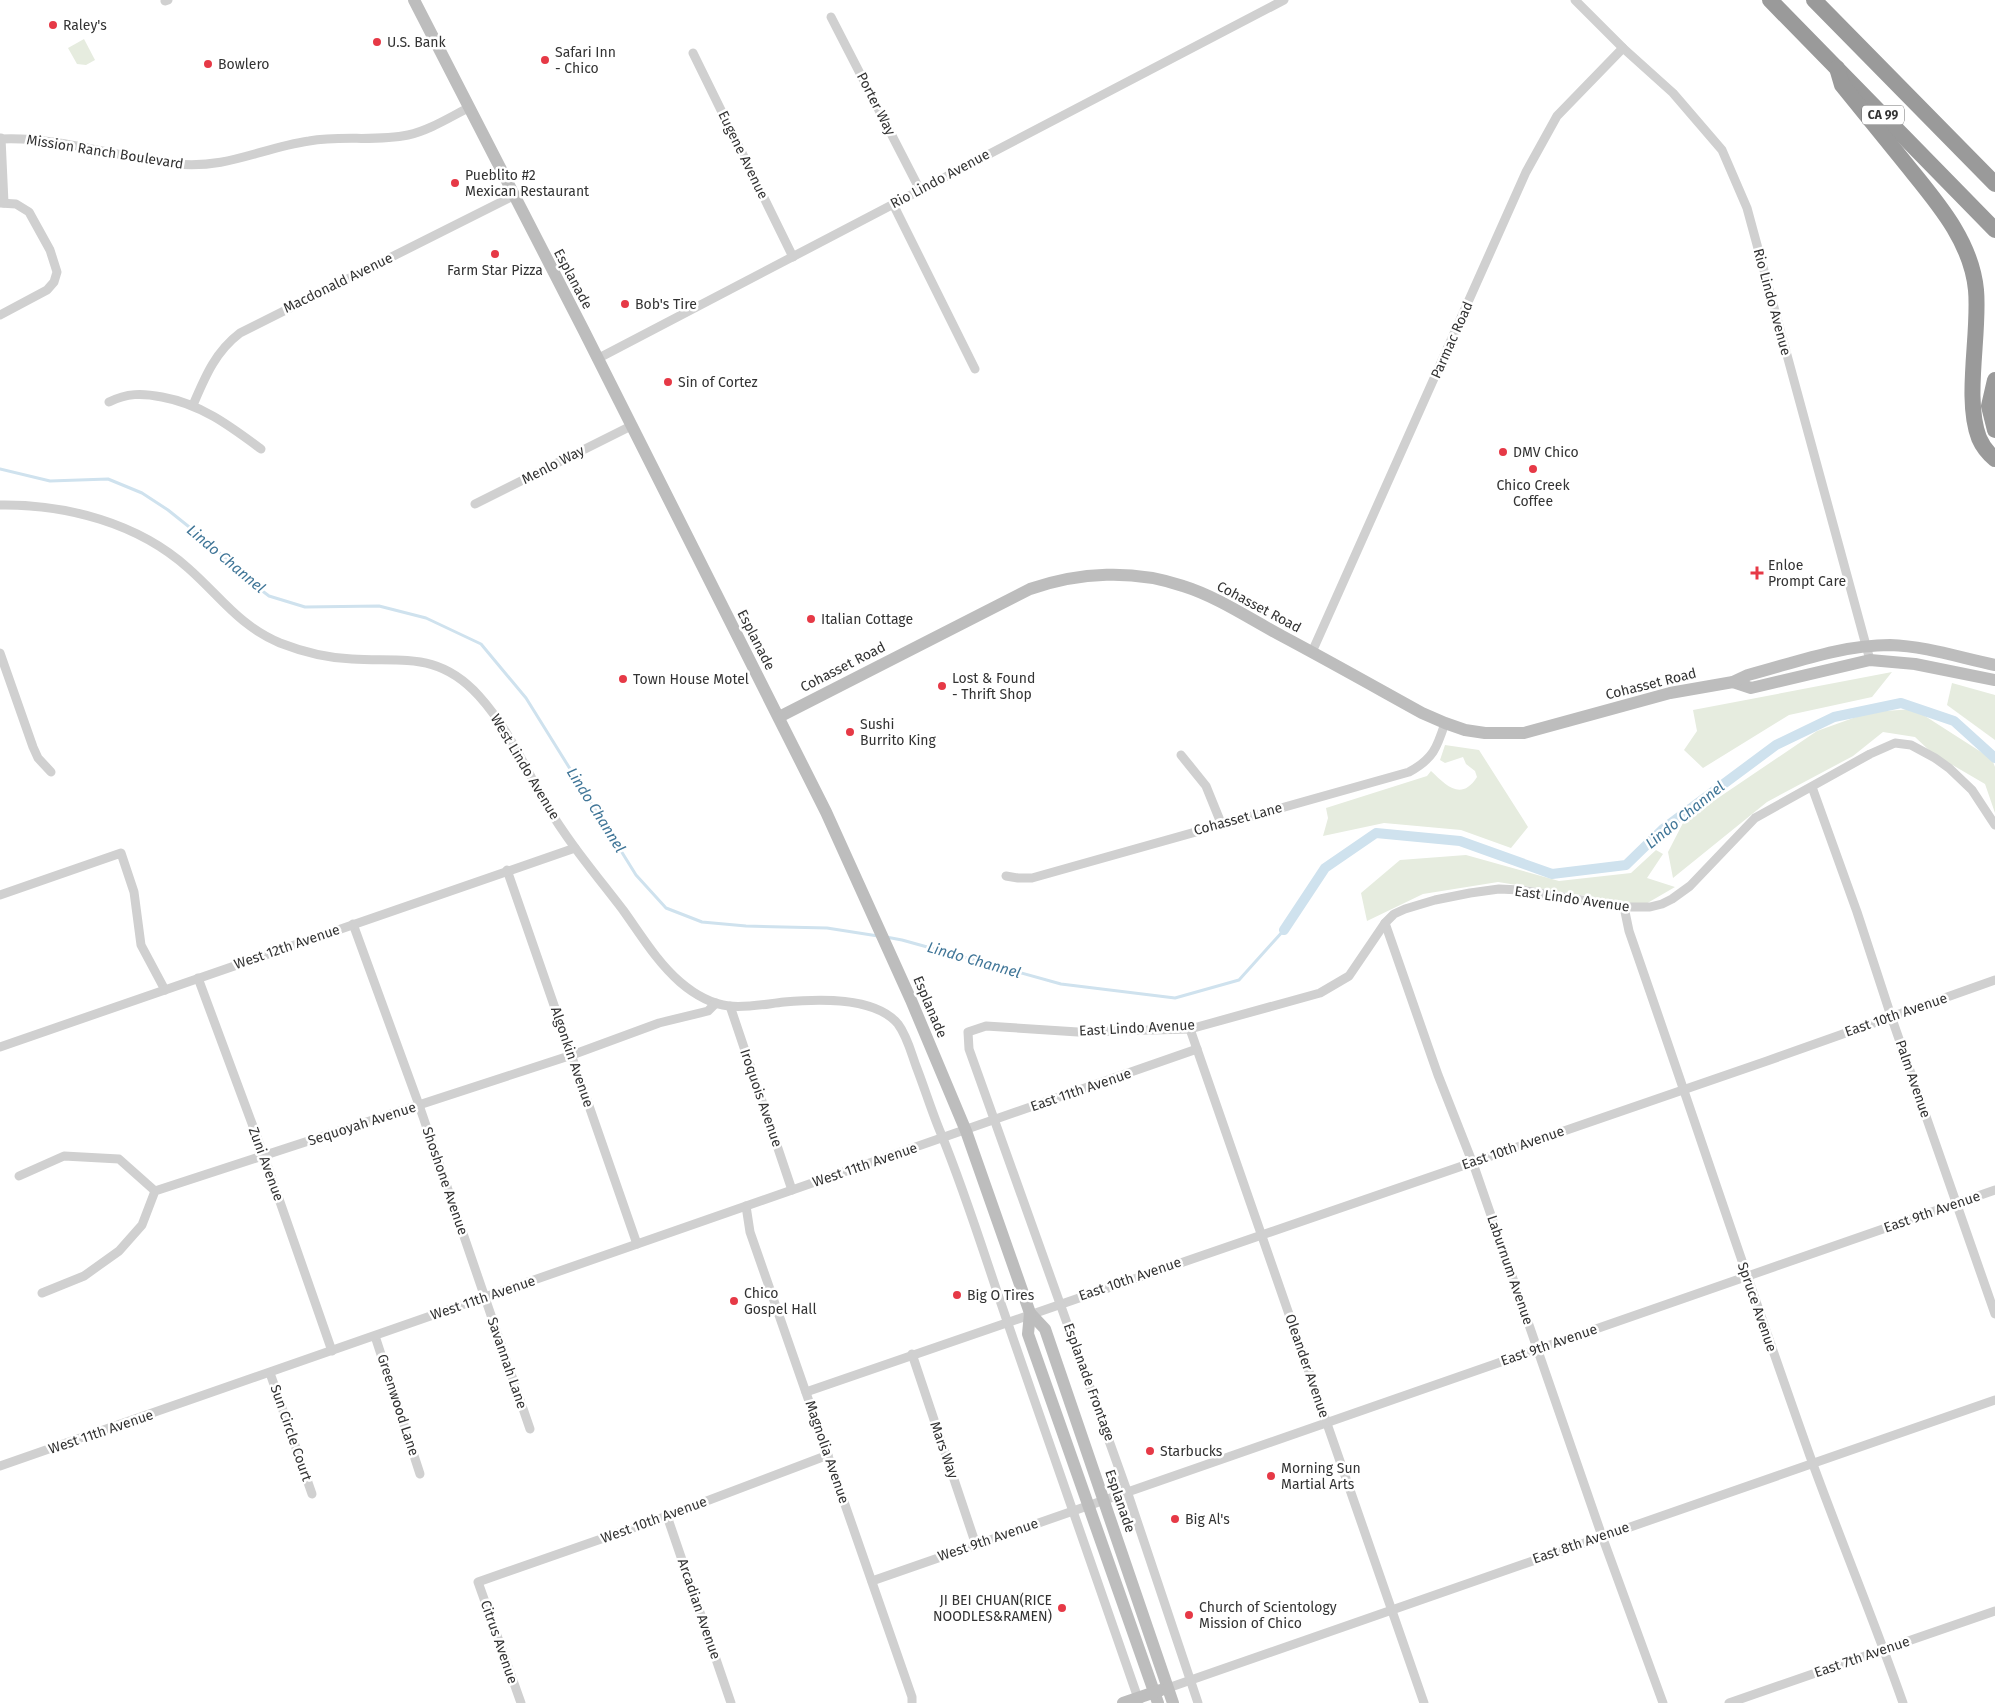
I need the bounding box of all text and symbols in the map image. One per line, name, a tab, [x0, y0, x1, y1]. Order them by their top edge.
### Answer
place label: Raley's	[63, 17, 107, 34]
marker: Raley's	[47, 19, 59, 31]
place label: U.S. Bank	[387, 34, 447, 51]
marker: U.S. Bank	[371, 36, 383, 48]
place label: Safari Inn - Chico	[555, 44, 616, 77]
marker: Safari Inn - Chico	[539, 54, 551, 66]
place label: Bowlero	[218, 56, 270, 73]
marker: Bowlero	[202, 58, 214, 70]
street label: Porter Way	[853, 70, 899, 138]
road number: CA 99	[1862, 106, 1904, 124]
street label: Eugene Avenue	[714, 108, 772, 202]
street label: Mission Ranch Boulevard	[25, 131, 185, 173]
street label: Rio Lindo Avenue	[887, 146, 993, 212]
place label: Pueblito #2 Mexican Restaurant	[465, 167, 590, 200]
marker: Pueblito #2 Mexican Restaurant	[449, 177, 461, 189]
street label: Esplanade	[550, 246, 596, 312]
street label: Rio Lindo Avenue	[1750, 247, 1794, 357]
marker: Farm Star Pizza	[489, 248, 501, 260]
street label: Macdonald Avenue	[280, 249, 396, 317]
place label: Farm Star Pizza	[447, 262, 543, 279]
place label: Bob's Tire	[635, 296, 697, 313]
marker: Bob's Tire	[619, 298, 631, 310]
street label: Parmac Road	[1427, 299, 1477, 381]
place label: Sin of Cortez	[678, 374, 758, 391]
marker: Sin of Cortez	[662, 376, 674, 388]
street label: Menlo Way	[519, 442, 587, 488]
place label: DMV Chico	[1513, 444, 1579, 461]
marker: DMV Chico	[1497, 446, 1509, 458]
marker: Chico Creek Coffee	[1527, 463, 1539, 475]
place label: Chico Creek Coffee	[1496, 477, 1570, 510]
water label: Lindo Channel	[183, 521, 269, 597]
place label: Enloe Prompt Care	[1768, 557, 1846, 590]
marker: Enloe Prompt Care	[1750, 566, 1764, 580]
street label: Cohasset Road	[1214, 578, 1304, 636]
street label: Esplanade	[734, 607, 778, 673]
place label: Italian Cottage	[821, 611, 913, 628]
marker: Italian Cottage	[805, 613, 817, 625]
street label: Cohasset Road	[798, 638, 888, 696]
street label: Cohasset Road	[1604, 664, 1698, 704]
place label: Lost & Found - Thrift Shop	[952, 670, 1035, 703]
place label: Town House Motel	[633, 671, 749, 688]
marker: Town House Motel	[617, 673, 629, 685]
marker: Lost & Found - Thrift Shop	[936, 680, 948, 692]
street label: West Lindo Avenue	[487, 711, 563, 823]
place label: Sushi Burrito King	[860, 716, 937, 749]
marker: Sushi Burrito King	[844, 726, 856, 738]
water label: Lindo Channel	[563, 764, 629, 856]
water label: Lindo Channel	[1642, 778, 1728, 852]
street label: Cohasset Lane	[1192, 799, 1284, 839]
street label: East Lindo Avenue	[1513, 883, 1631, 915]
street label: West 12th Avenue	[232, 921, 342, 973]
water label: Lindo Channel	[925, 938, 1023, 982]
street label: Esplanade	[909, 973, 951, 1041]
street label: East 10th Avenue	[1842, 989, 1950, 1041]
street label: Algonkin Avenue	[547, 1005, 597, 1109]
street label: East Lindo Avenue	[1079, 1016, 1195, 1040]
street label: Palm Avenue	[1892, 1038, 1934, 1120]
street label: Iroquois Avenue	[736, 1047, 786, 1149]
street label: East 11th Avenue	[1028, 1065, 1134, 1115]
street label: Sequoyah Avenue	[306, 1099, 418, 1149]
street label: East 10th Avenue	[1459, 1122, 1567, 1174]
street label: Zuni Avenue	[245, 1125, 287, 1203]
street label: Shoshone Avenue	[419, 1125, 471, 1237]
street label: West 11th Avenue	[810, 1139, 920, 1191]
street label: East 9th Avenue	[1882, 1188, 1982, 1236]
street label: Laburnum Avenue	[1483, 1213, 1537, 1327]
street label: East 10th Avenue	[1076, 1253, 1184, 1305]
street label: Spruce Avenue	[1734, 1260, 1780, 1354]
street label: West 11th Avenue	[428, 1272, 538, 1324]
place label: Chico Gospel Hall	[744, 1285, 817, 1318]
place label: Big O Tires	[967, 1287, 1035, 1304]
marker: Big O Tires	[951, 1289, 963, 1301]
marker: Chico Gospel Hall	[728, 1295, 740, 1307]
street label: Oleander Avenue	[1281, 1312, 1333, 1420]
street label: Savannah Lane	[483, 1315, 531, 1411]
street label: Esplanade Frontage	[1060, 1321, 1118, 1443]
street label: East 9th Avenue	[1499, 1321, 1599, 1369]
street label: Greenwood Lane	[374, 1352, 422, 1458]
street label: Sun Circle Court	[267, 1383, 316, 1484]
street label: Magnolia Avenue	[801, 1398, 853, 1506]
street label: West 11th Avenue	[46, 1406, 156, 1458]
street label: Mars Way	[926, 1419, 962, 1481]
place label: Starbucks	[1160, 1443, 1223, 1460]
marker: Starbucks	[1144, 1445, 1156, 1457]
place label: Morning Sun Martial Arts	[1281, 1460, 1361, 1493]
street label: Esplanade	[1101, 1467, 1139, 1535]
marker: Morning Sun Martial Arts	[1265, 1470, 1277, 1482]
street label: West 10th Avenue	[599, 1493, 709, 1547]
place label: Big Al's	[1185, 1511, 1230, 1528]
marker: Big Al's	[1169, 1513, 1181, 1525]
street label: West 9th Avenue	[936, 1515, 1040, 1565]
street label: East 8th Avenue	[1530, 1518, 1632, 1568]
street label: Arcadian Avenue	[674, 1556, 724, 1662]
place label: JI BEI CHUAN(RICE NOODLES&RAMEN)	[933, 1592, 1052, 1625]
street label: Citrus Avenue	[477, 1598, 521, 1686]
place label: Church of Scientology Mission of Chico	[1199, 1599, 1337, 1632]
marker: JI BEI CHUAN(RICE NOODLES&RAMEN)	[1056, 1602, 1068, 1614]
marker: Church of Scientology Mission of Chico	[1183, 1609, 1195, 1621]
street label: East 7th Avenue	[1812, 1633, 1912, 1681]

